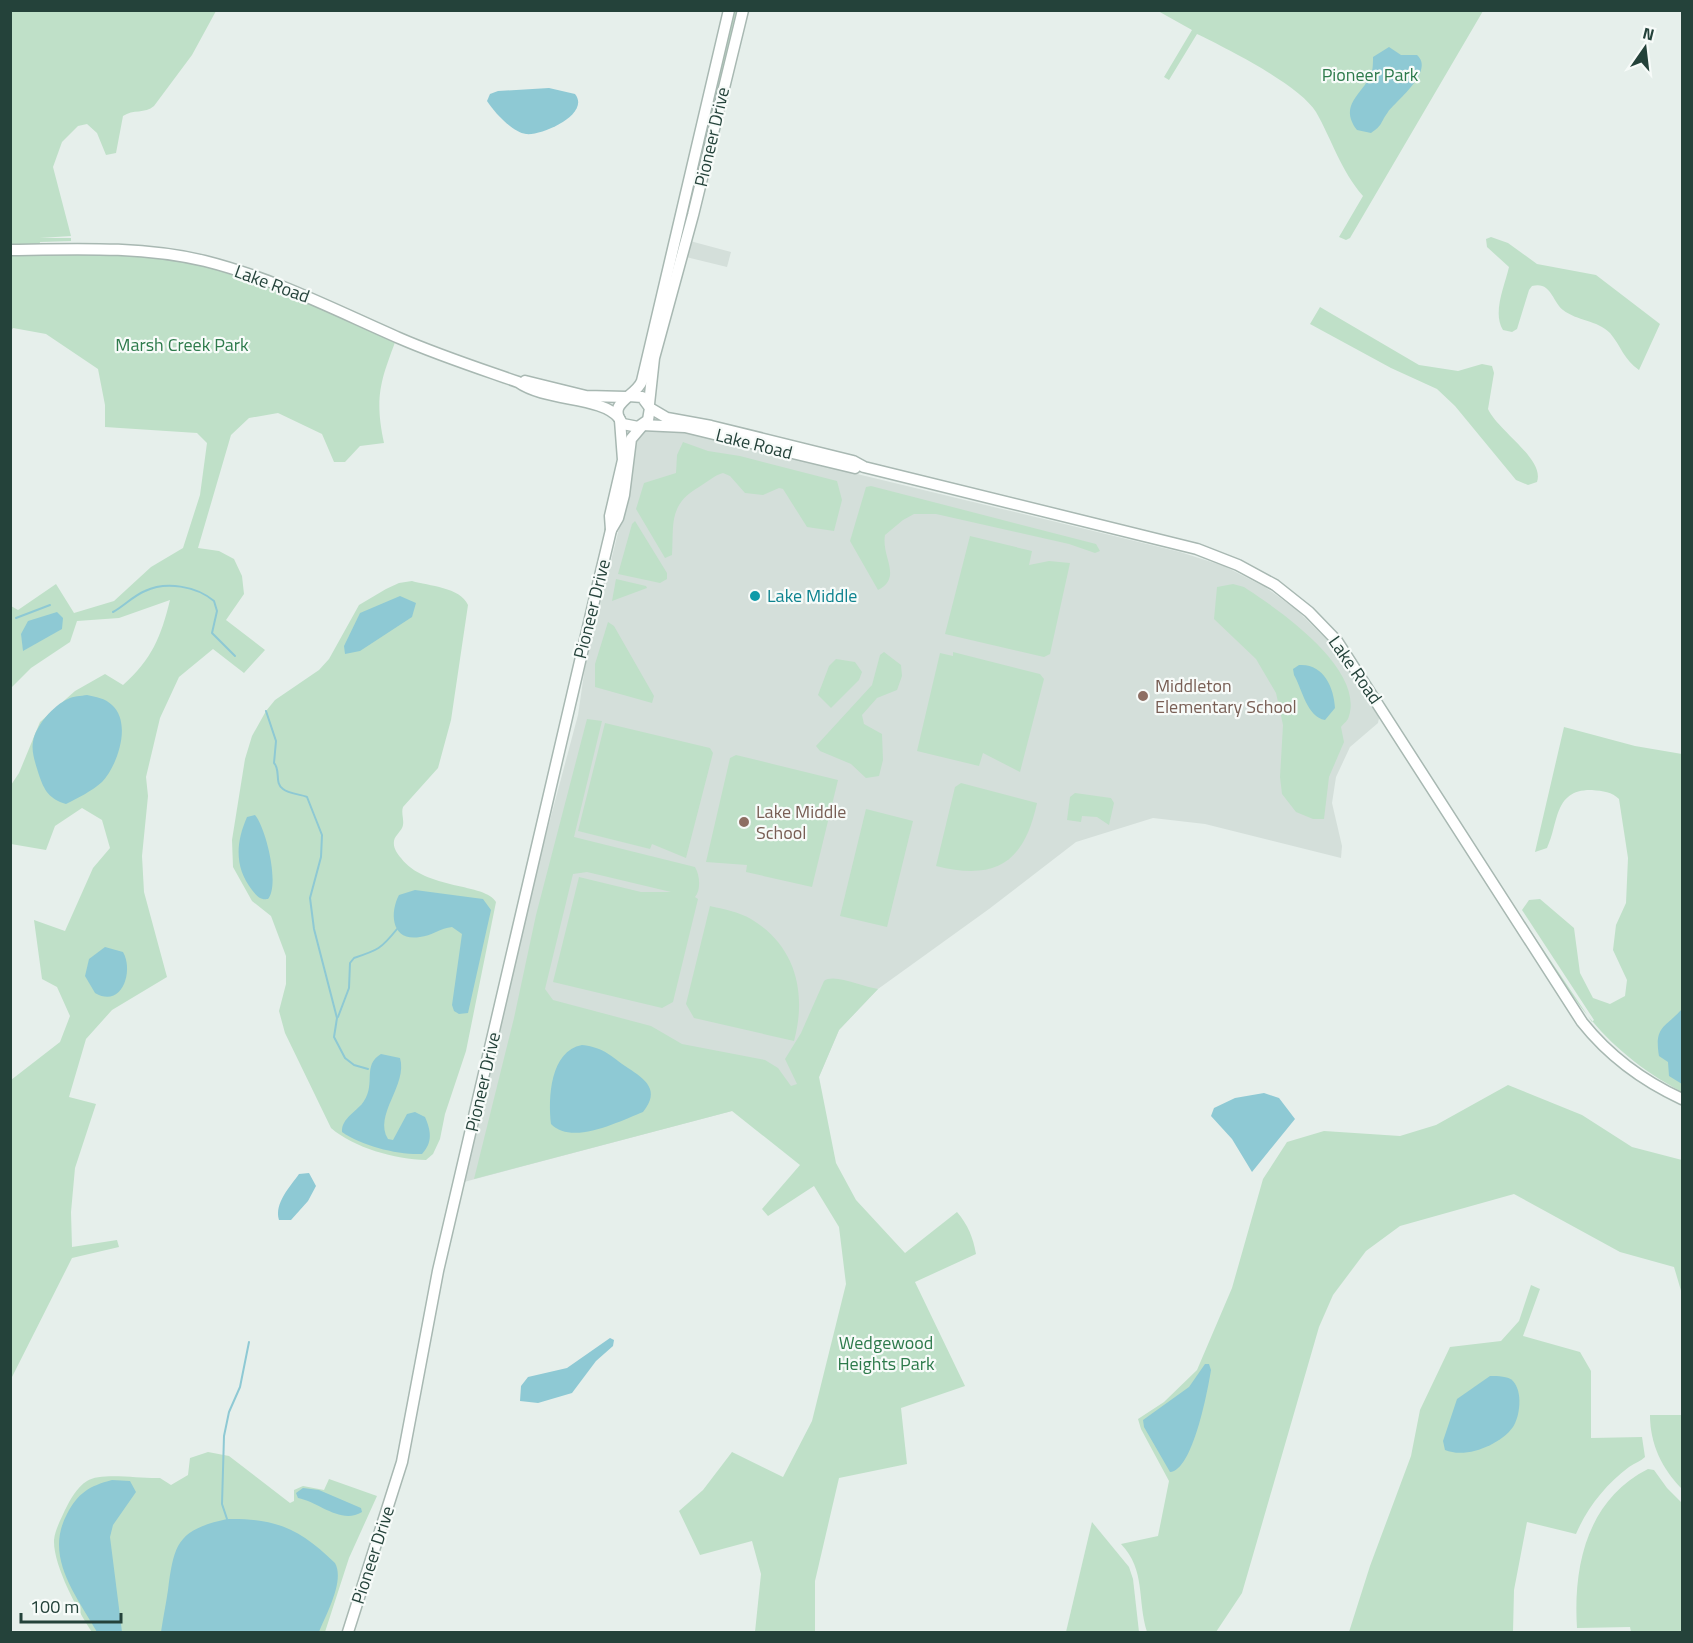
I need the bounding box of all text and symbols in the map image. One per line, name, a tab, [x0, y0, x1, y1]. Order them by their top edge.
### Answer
north arrow	[1615, 18, 1675, 78]
text: N	[1640, 20, 1657, 46]
park label: Pioneer Park	[1322, 61, 1419, 88]
street label: Pioneer Drive	[687, 84, 736, 189]
street label: Lake Road	[231, 257, 313, 310]
park label: Marsh Creek Park	[115, 331, 249, 358]
street label: Lake Road	[713, 421, 795, 466]
street label: Pioneer Drive	[566, 556, 617, 661]
place label: Lake Middle	[767, 582, 857, 609]
marker: Lake Middle	[748, 589, 762, 603]
street label: Lake Road	[1322, 630, 1389, 709]
place label: Middleton Elementary School	[1155, 672, 1297, 720]
marker: Middleton Elementary School	[1136, 689, 1150, 703]
place label: Lake Middle School	[756, 798, 846, 846]
marker: Lake Middle School	[737, 815, 751, 829]
street label: Pioneer Drive	[458, 1029, 507, 1134]
park label: Wedgewood Heights Park	[837, 1329, 935, 1377]
street label: Pioneer Drive	[344, 1502, 401, 1607]
scale bar	[21, 1586, 122, 1624]
text: 100 m	[30, 1593, 79, 1620]

